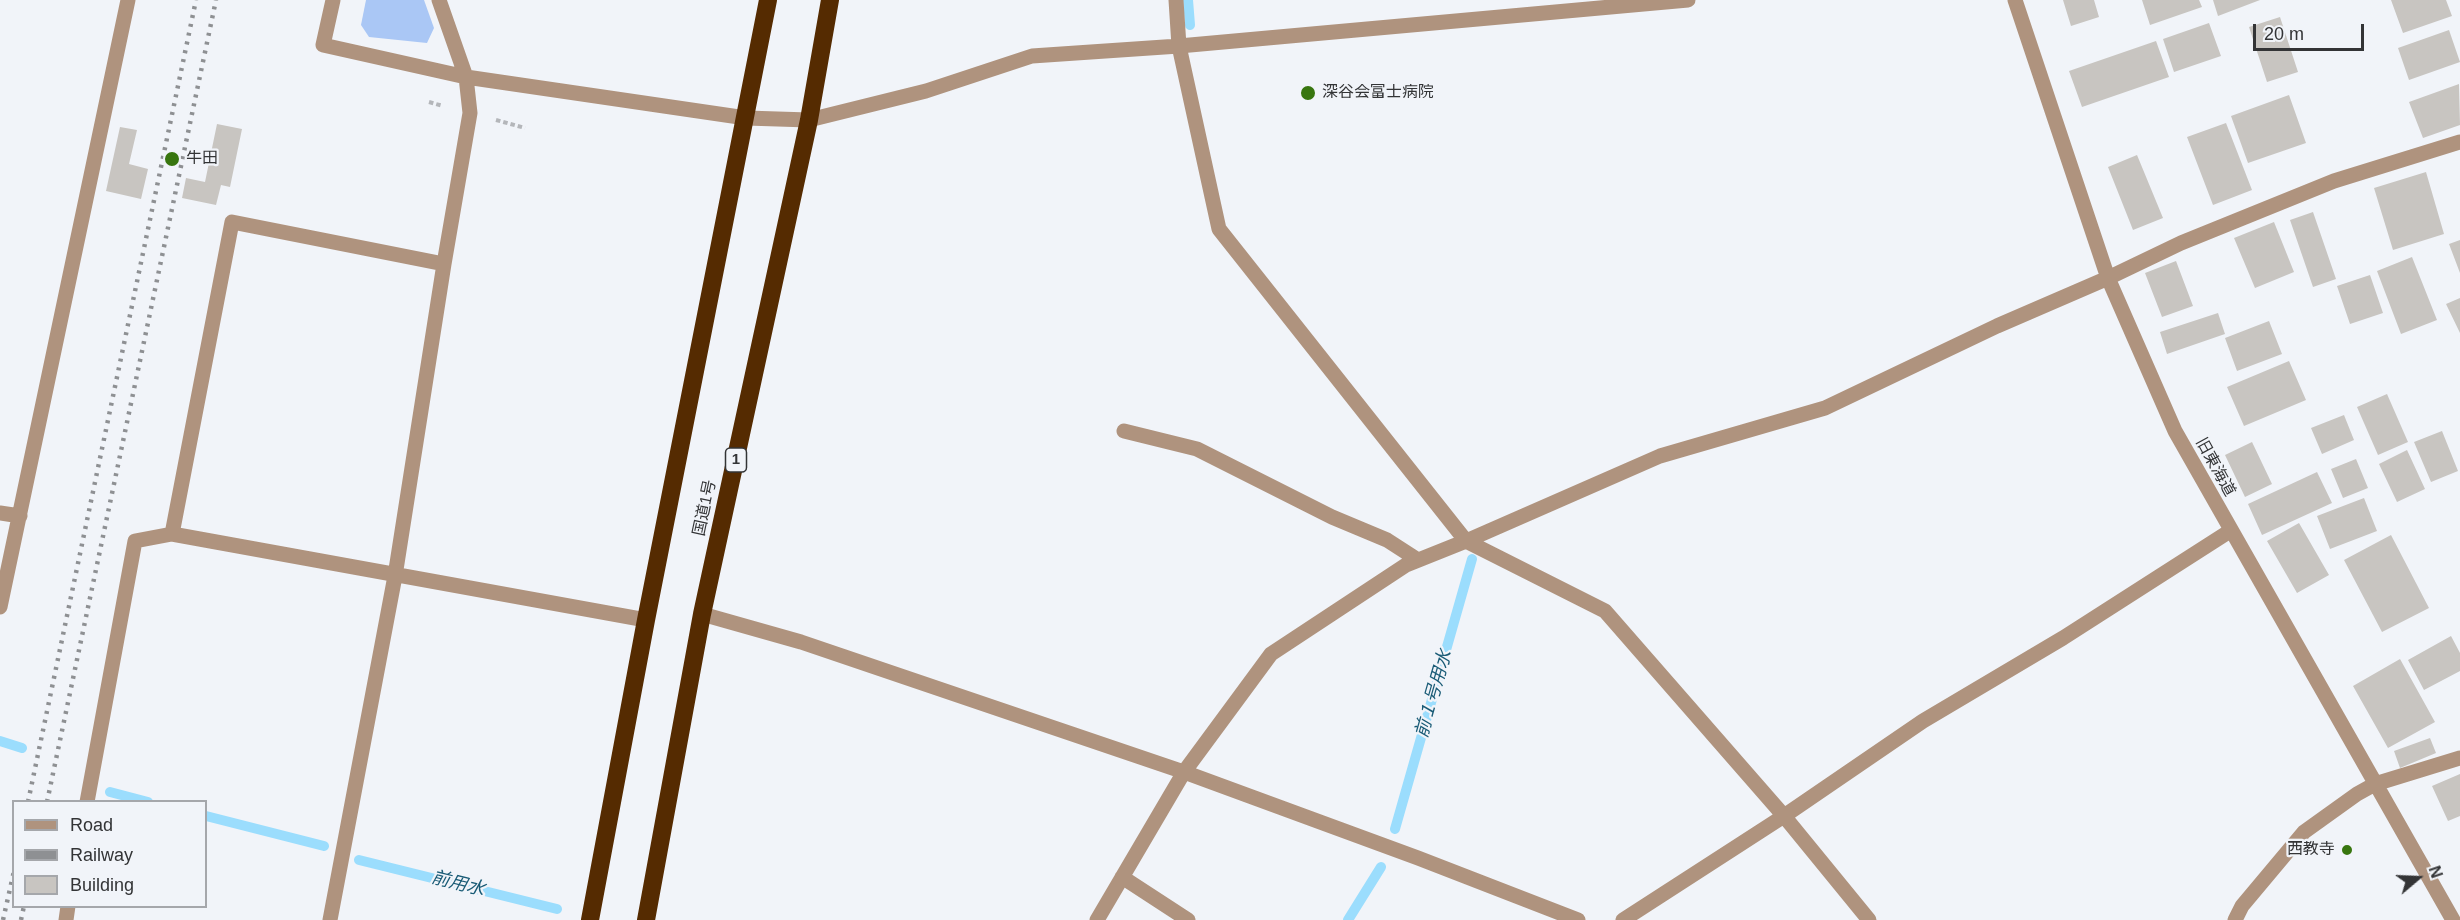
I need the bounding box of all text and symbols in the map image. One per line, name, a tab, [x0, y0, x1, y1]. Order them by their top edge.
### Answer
scale bar	[2256, 12, 2367, 50]
text: 20 m	[2264, 24, 2304, 44]
place label: 深谷会富士病院	[1322, 83, 1434, 103]
marker: 深谷会富士病院	[1299, 84, 1317, 102]
place label: 牛田	[186, 149, 218, 169]
marker: 牛田	[163, 150, 181, 168]
street label: 旧東海道	[2191, 434, 2239, 500]
road number: 1	[726, 448, 746, 472]
street label: 国道1号	[690, 478, 720, 538]
water label: 前１号用水	[1411, 648, 1457, 740]
legend	[12, 800, 207, 908]
text: Road	[70, 815, 113, 835]
place label: 西教寺	[2287, 840, 2335, 860]
marker: 西教寺	[2340, 843, 2354, 857]
text: Railway	[70, 845, 133, 865]
north arrow	[2388, 848, 2448, 908]
text: N	[2426, 864, 2445, 880]
water label: 前用水	[429, 867, 487, 901]
text: Building	[70, 875, 134, 895]

